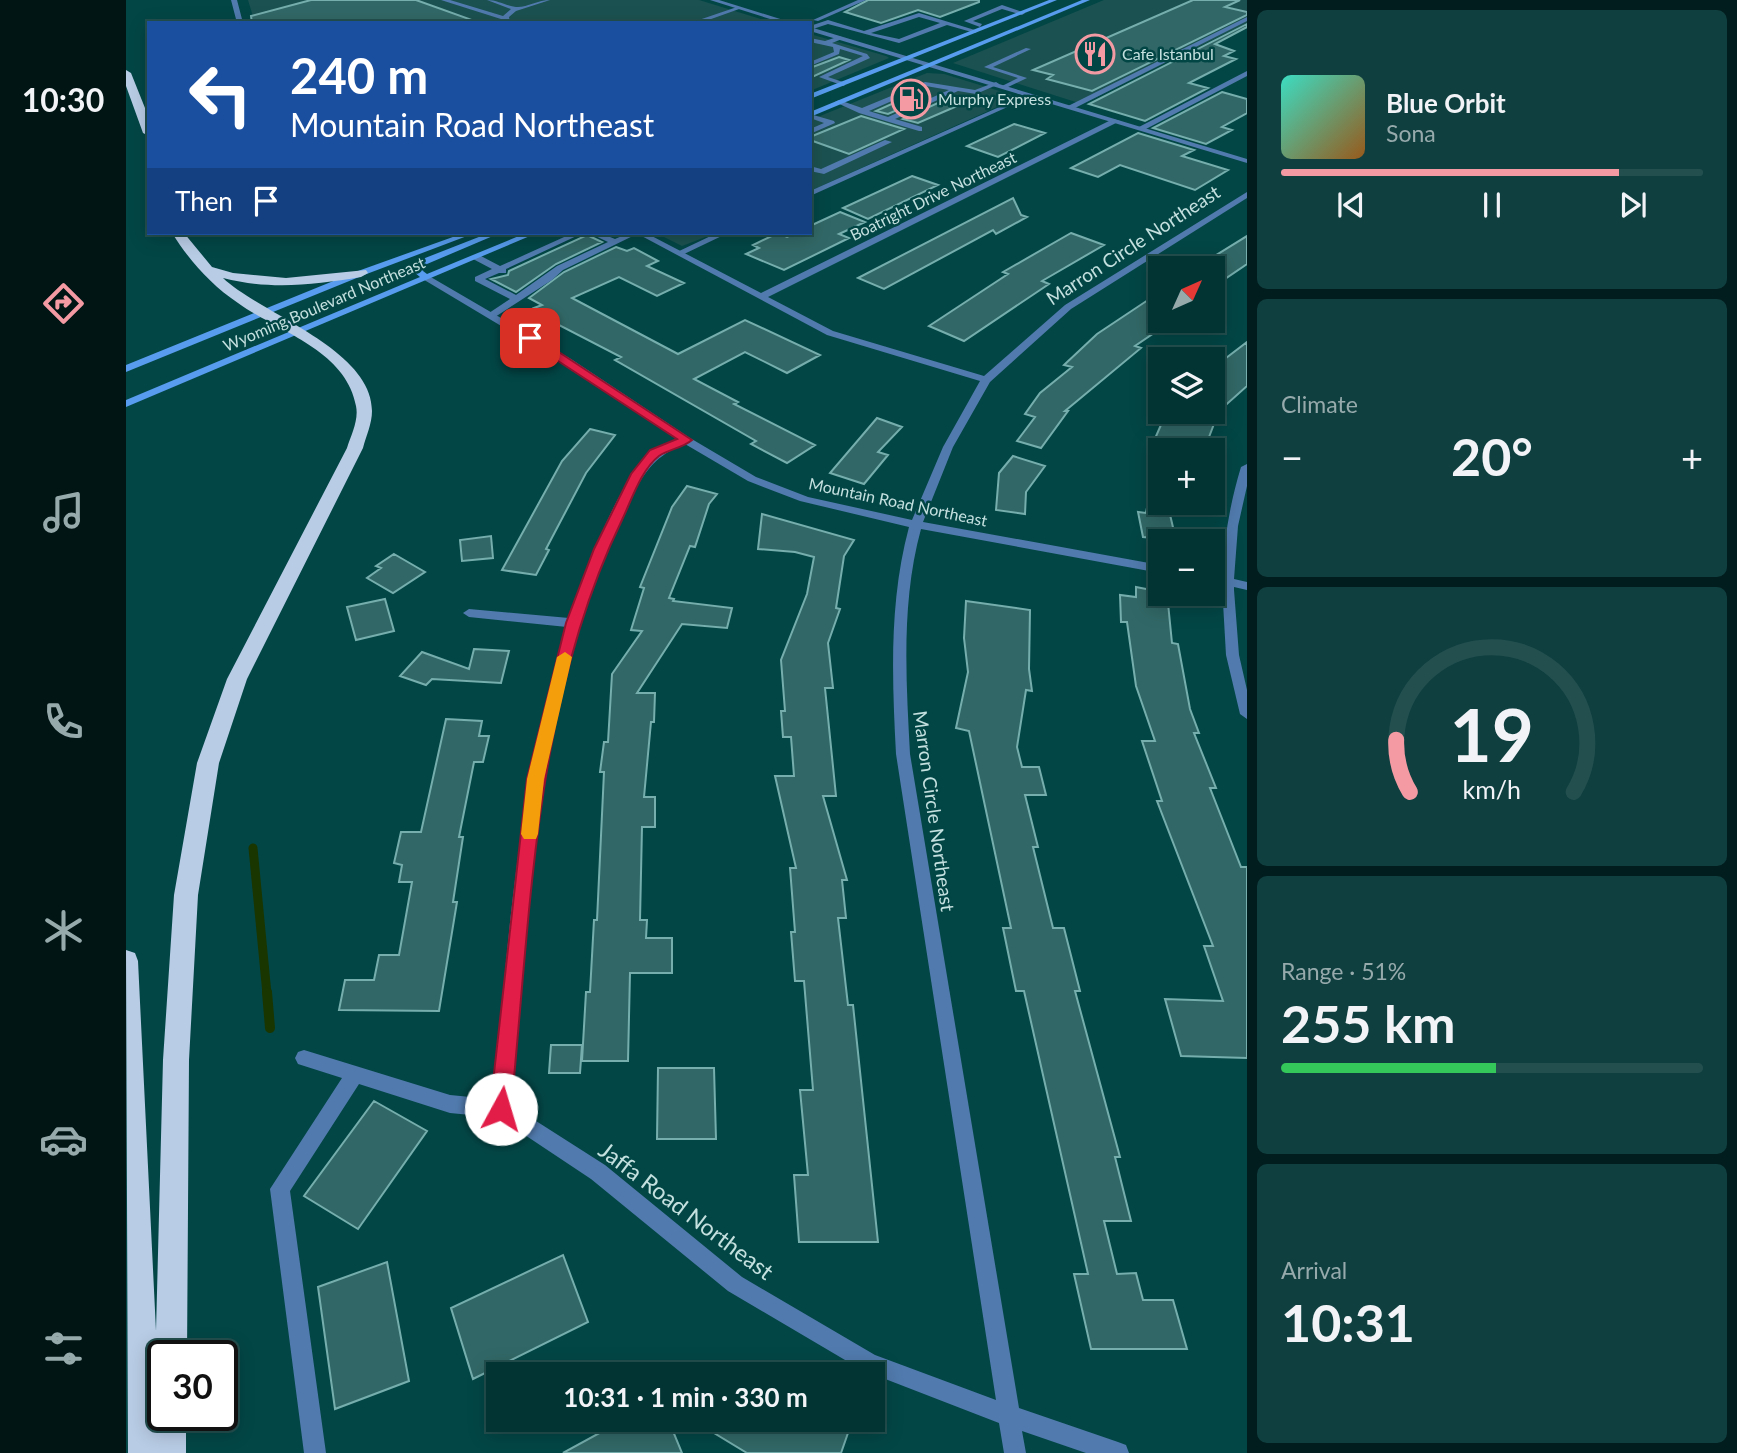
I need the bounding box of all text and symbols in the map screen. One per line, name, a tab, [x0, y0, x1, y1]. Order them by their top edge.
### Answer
restaurant icon: Cafe Istanbul	[1074, 33, 1116, 75]
place label: Cafe Istanbul	[1122, 44, 1214, 63]
text: 240 m	[290, 46, 428, 104]
icon: left	[175, 49, 266, 140]
fuel station icon: Murphy Express	[890, 78, 932, 120]
text: 10:30	[22, 80, 104, 119]
text: Blue Orbit	[1386, 87, 1506, 119]
place label: Murphy Express	[938, 89, 1051, 108]
text: Mountain Road Northeast	[290, 105, 654, 144]
text: Sona	[1386, 119, 1436, 147]
street label: Boatright Drive Northeast	[847, 147, 1019, 244]
street label: Marron Circle Northeast	[1042, 180, 1224, 309]
icon: arrive	[247, 182, 285, 220]
text: Then	[175, 185, 233, 217]
icon: previous	[1332, 186, 1370, 224]
icon: pause	[1473, 186, 1511, 224]
icon: next	[1614, 186, 1652, 224]
street label: Wyoming Boulevard Northeast	[220, 252, 428, 355]
north arrow	[1148, 256, 1225, 332]
map controls	[1148, 256, 1225, 606]
icon: directions	[39, 279, 88, 328]
pin	[500, 308, 560, 368]
icon: arrive	[511, 319, 549, 357]
button: layers	[1148, 347, 1225, 424]
text: Climate	[1281, 390, 1358, 418]
text: 20°	[1451, 425, 1533, 487]
text: −	[1281, 434, 1303, 480]
text: +	[1681, 434, 1703, 480]
button: +	[1148, 438, 1225, 515]
street label: Mountain Road Northeast	[807, 473, 989, 530]
icon: music	[39, 488, 88, 537]
button: −	[1148, 529, 1225, 606]
text: 19	[1450, 691, 1534, 779]
icon: phone	[39, 697, 88, 746]
street label: Marron Circle Northeast	[909, 709, 960, 913]
text: km/h	[1463, 774, 1521, 804]
icon: climate	[39, 906, 88, 955]
text: Range · 51%	[1281, 957, 1406, 985]
text: 255 km	[1281, 992, 1455, 1054]
position arrow	[464, 1072, 538, 1146]
icon: car	[39, 1115, 88, 1164]
street label: Jaffa Road Northeast	[594, 1135, 780, 1285]
text: Arrival	[1281, 1256, 1347, 1284]
text: 10:31	[1281, 1291, 1415, 1353]
icon: filters	[39, 1324, 88, 1373]
speed limit sign: 30	[147, 1340, 238, 1431]
text: 10:31 · 1 min · 330 m	[563, 1381, 808, 1413]

